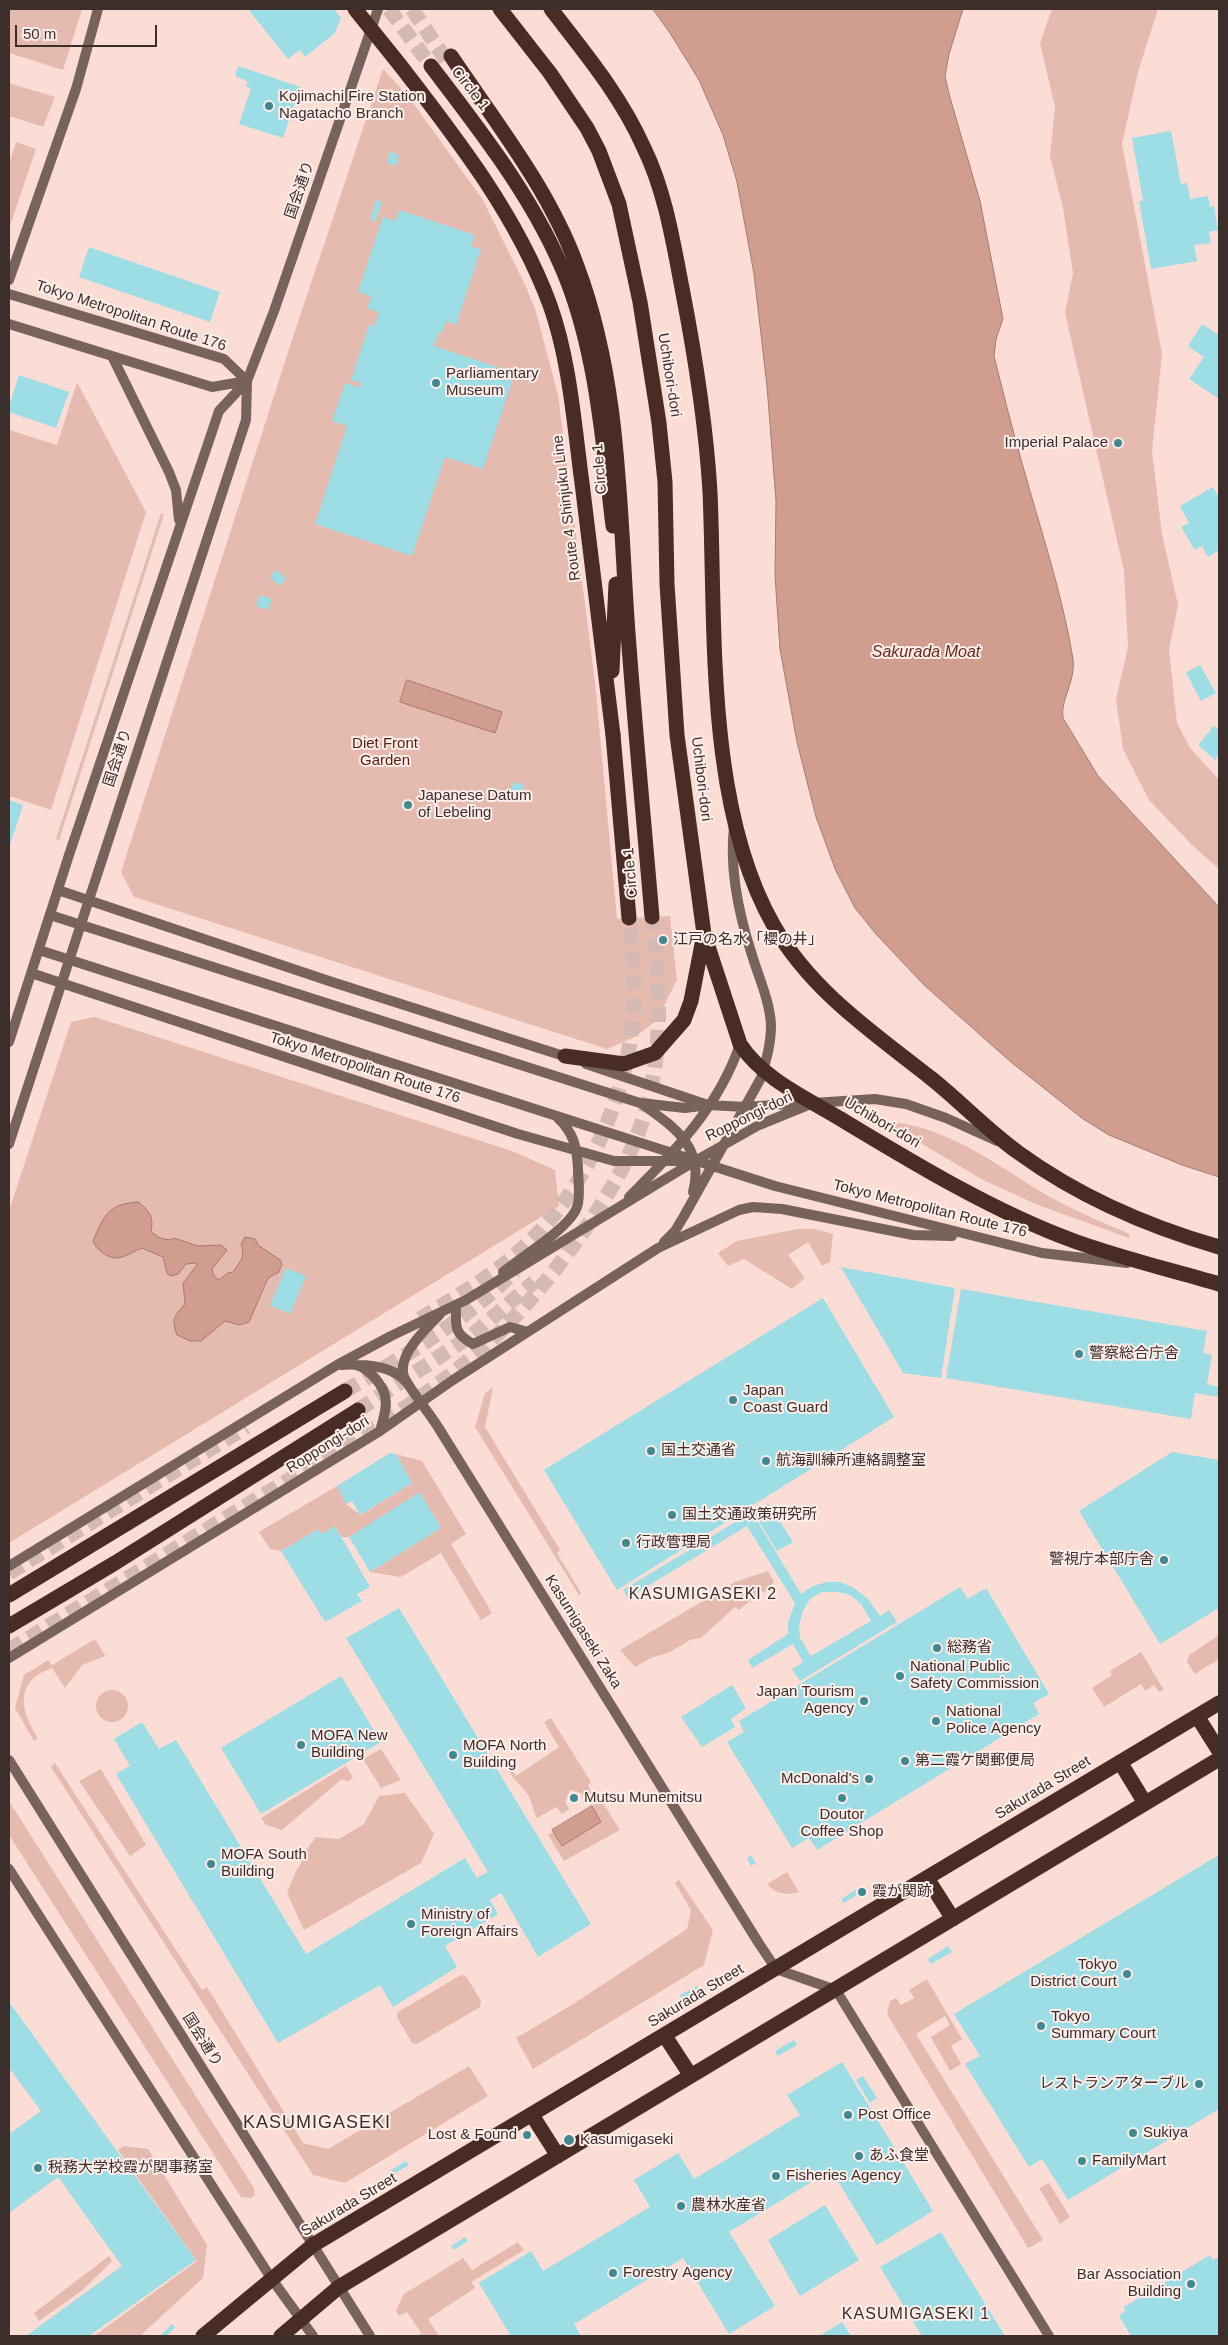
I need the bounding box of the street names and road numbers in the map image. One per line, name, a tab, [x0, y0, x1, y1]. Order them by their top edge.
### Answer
street label: Circle 1	[447, 63, 493, 115]
street label: 国会通り	[282, 159, 318, 221]
street label: Tokyo Metropolitan Route 176	[33, 277, 229, 355]
street label: Uchibori-dori	[653, 332, 685, 418]
street label: Route 4 Shinjuku Line	[549, 434, 585, 582]
street label: Circle 1	[589, 443, 611, 495]
street label: 国会通り	[100, 727, 136, 789]
street label: Uchibori-dori	[687, 736, 715, 822]
street label: Circle 1	[620, 847, 642, 899]
street label: Tokyo Metropolitan Route 176	[267, 1029, 463, 1107]
street label: Roppongi-dori	[703, 1088, 795, 1146]
street label: Uchibori-dori	[841, 1094, 923, 1152]
street label: Tokyo Metropolitan Route 176	[831, 1176, 1029, 1242]
street label: Roppongi-dori	[283, 1412, 373, 1478]
street label: Kasumigaseki Zaka	[541, 1572, 625, 1692]
street label: Sakurada Street	[992, 1752, 1094, 1824]
street label: Sakurada Street	[645, 1960, 747, 2032]
street label: 国会通り	[178, 2010, 226, 2070]
street label: Sakurada Street	[298, 2169, 400, 2241]

